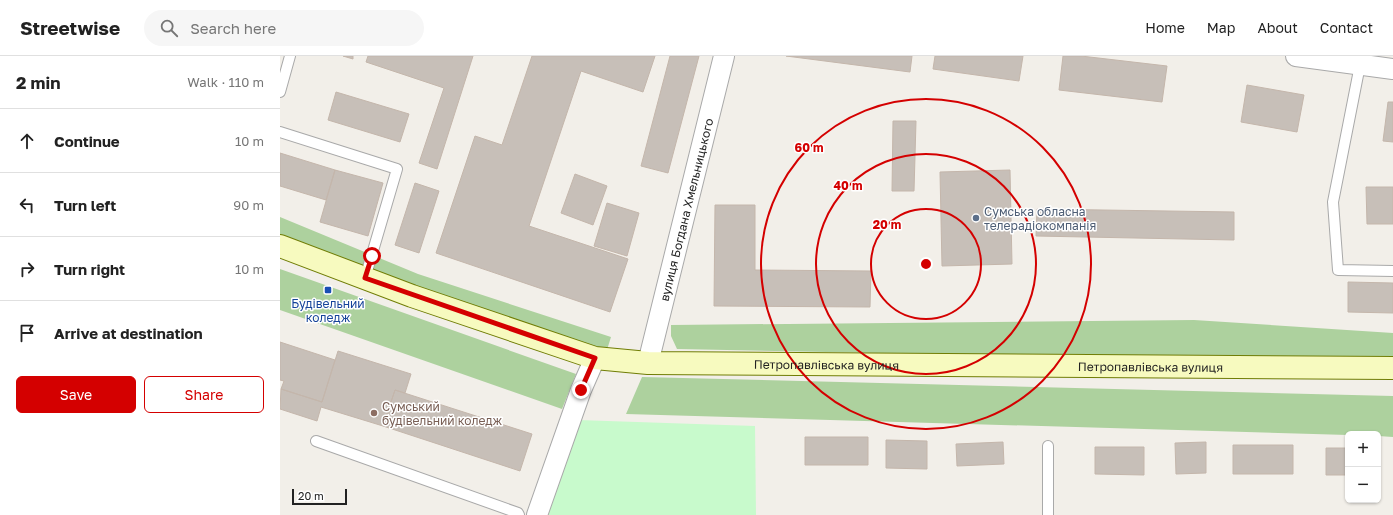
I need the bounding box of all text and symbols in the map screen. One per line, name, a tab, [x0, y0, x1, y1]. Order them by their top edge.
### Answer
search box	[144, 10, 424, 46]
text: Streetwise	[20, 16, 120, 39]
icon: search	[158, 17, 180, 39]
text: Search here	[190, 19, 276, 37]
text: Home	[1145, 19, 1185, 36]
text: Map	[1207, 19, 1235, 36]
text: About	[1257, 19, 1298, 36]
text: Contact	[1320, 19, 1373, 36]
text: 2 min	[16, 72, 60, 93]
text: Walk · 110 m	[187, 74, 264, 90]
street label: вулиця Богдана Хмельницького	[656, 117, 716, 303]
icon: ahead	[16, 130, 38, 152]
text: Continue	[54, 132, 120, 150]
text: 10 m	[235, 133, 264, 149]
text: 60 m	[795, 140, 823, 155]
text: 40 m	[834, 178, 862, 193]
icon: left	[16, 194, 38, 216]
text: Turn left	[54, 196, 116, 214]
text: 90 m	[233, 197, 264, 213]
place label: Сумська обласна телерадіокомпанія	[984, 204, 1096, 233]
marker: Сумська обласна телерадіокомпанія	[971, 213, 981, 223]
text: 20 m	[873, 217, 901, 232]
route start	[363, 247, 381, 265]
centre of rings	[919, 257, 933, 271]
icon: right	[16, 258, 38, 280]
text: Turn right	[54, 260, 125, 278]
text: 10 m	[235, 261, 264, 277]
marker: Будівельний коледж	[323, 285, 333, 295]
place label: Будівельний коледж	[291, 296, 365, 325]
icon: arrive	[16, 322, 38, 344]
text: Arrive at destination	[54, 324, 203, 342]
street label: Петропавлівська вулиця	[754, 356, 899, 372]
street label: Петропавлівська вулиця	[1078, 358, 1223, 374]
button: Save	[16, 376, 136, 413]
button: Share	[144, 376, 264, 413]
route end	[572, 381, 590, 399]
place label: Сумський будівельний коледж	[382, 399, 503, 428]
marker: Сумський будівельний коледж	[369, 408, 379, 418]
map controls	[1345, 431, 1381, 503]
button: +	[1345, 431, 1381, 467]
button: −	[1345, 467, 1381, 503]
scale bar	[292, 487, 347, 506]
text: 20 m	[298, 489, 324, 502]

